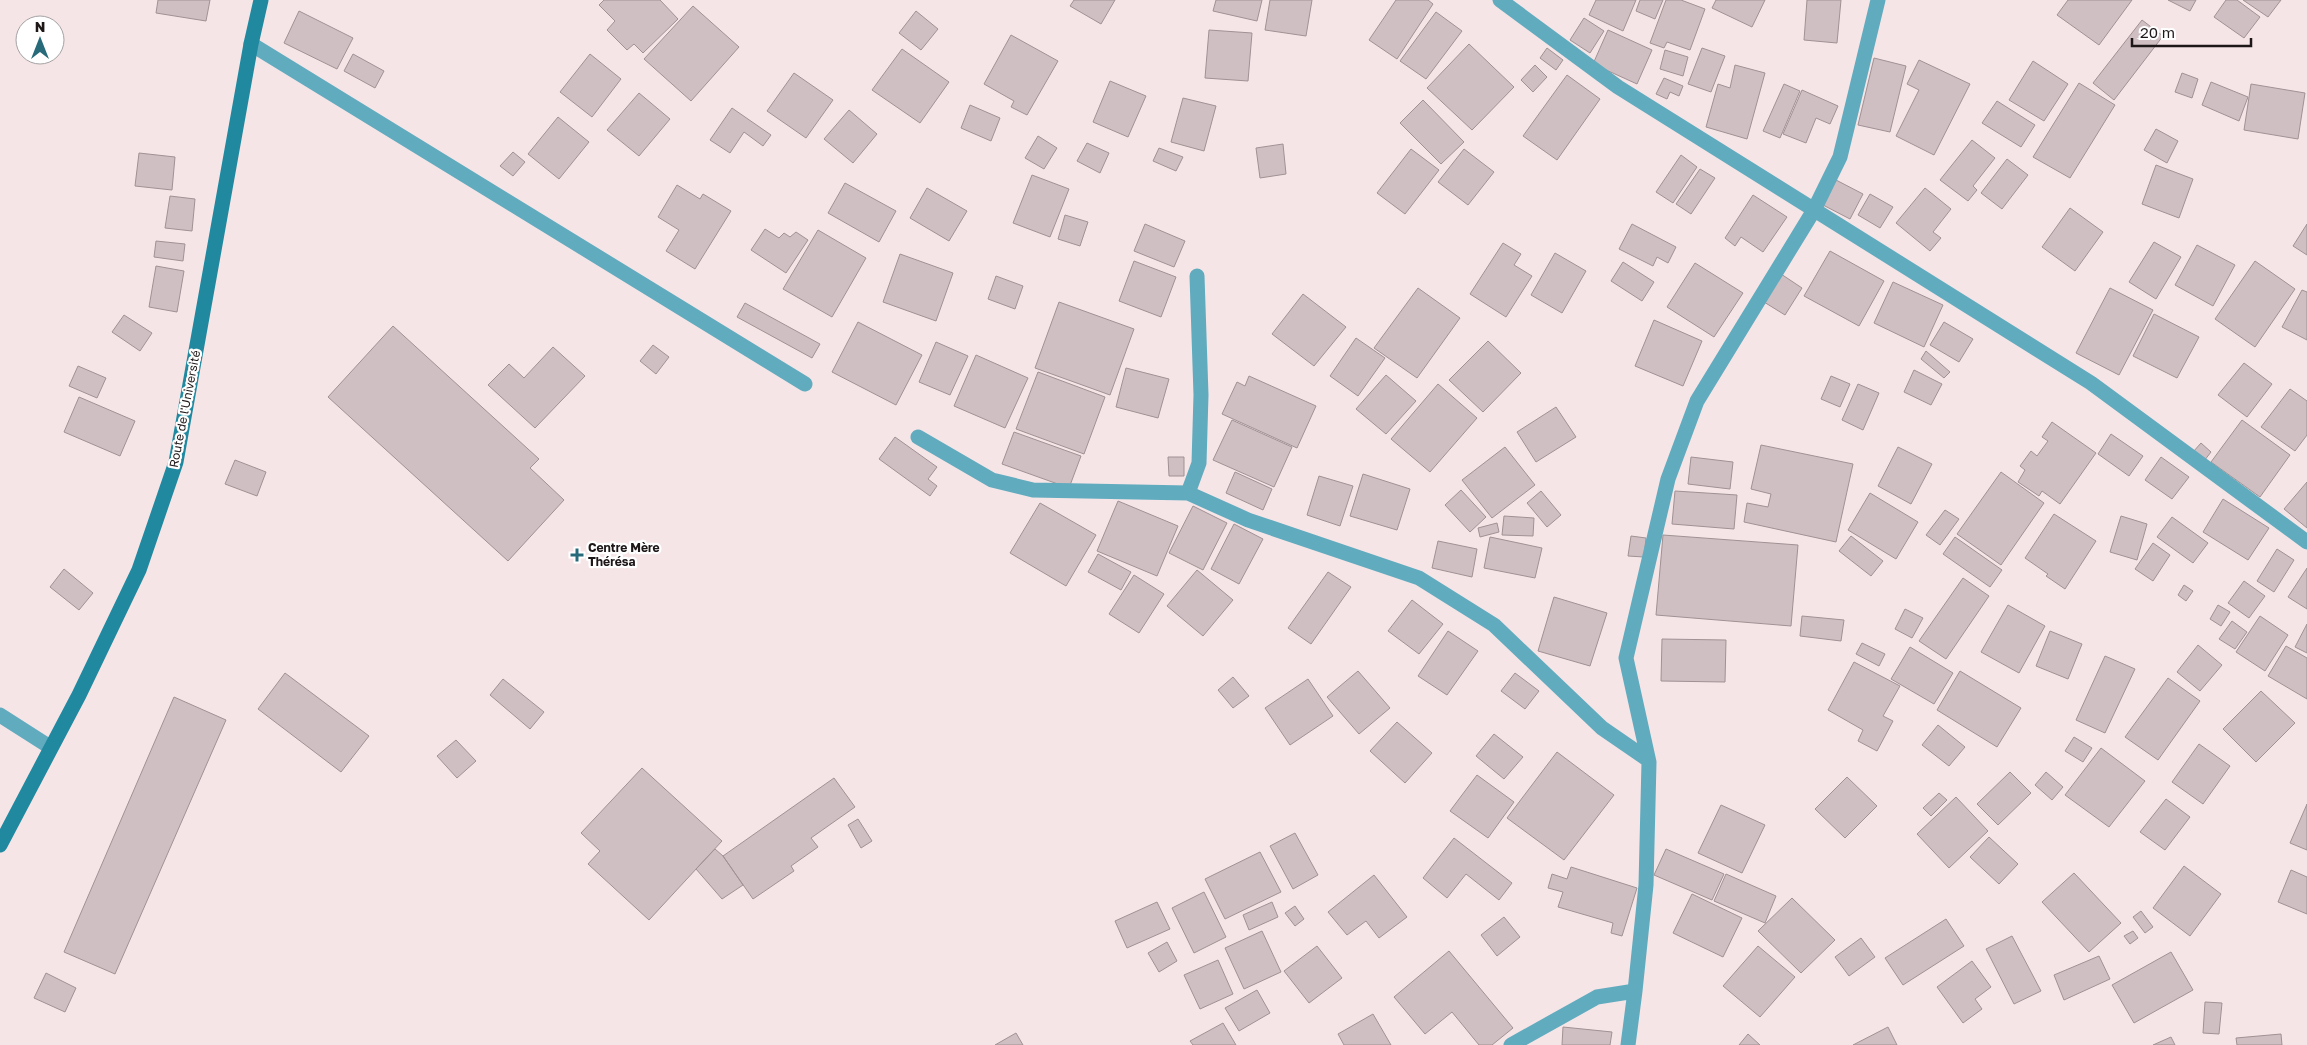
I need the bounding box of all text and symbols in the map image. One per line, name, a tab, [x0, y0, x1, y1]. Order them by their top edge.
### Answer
north arrow	[15, 15, 65, 65]
scale bar	[2132, 15, 2251, 47]
text: N	[35, 18, 45, 35]
text: 20 m	[2140, 23, 2175, 41]
street label: Route de l'Université	[166, 349, 203, 469]
place label: Centre Mère Thérésa	[588, 540, 660, 569]
marker: Centre Mère Thérésa	[570, 548, 584, 562]

